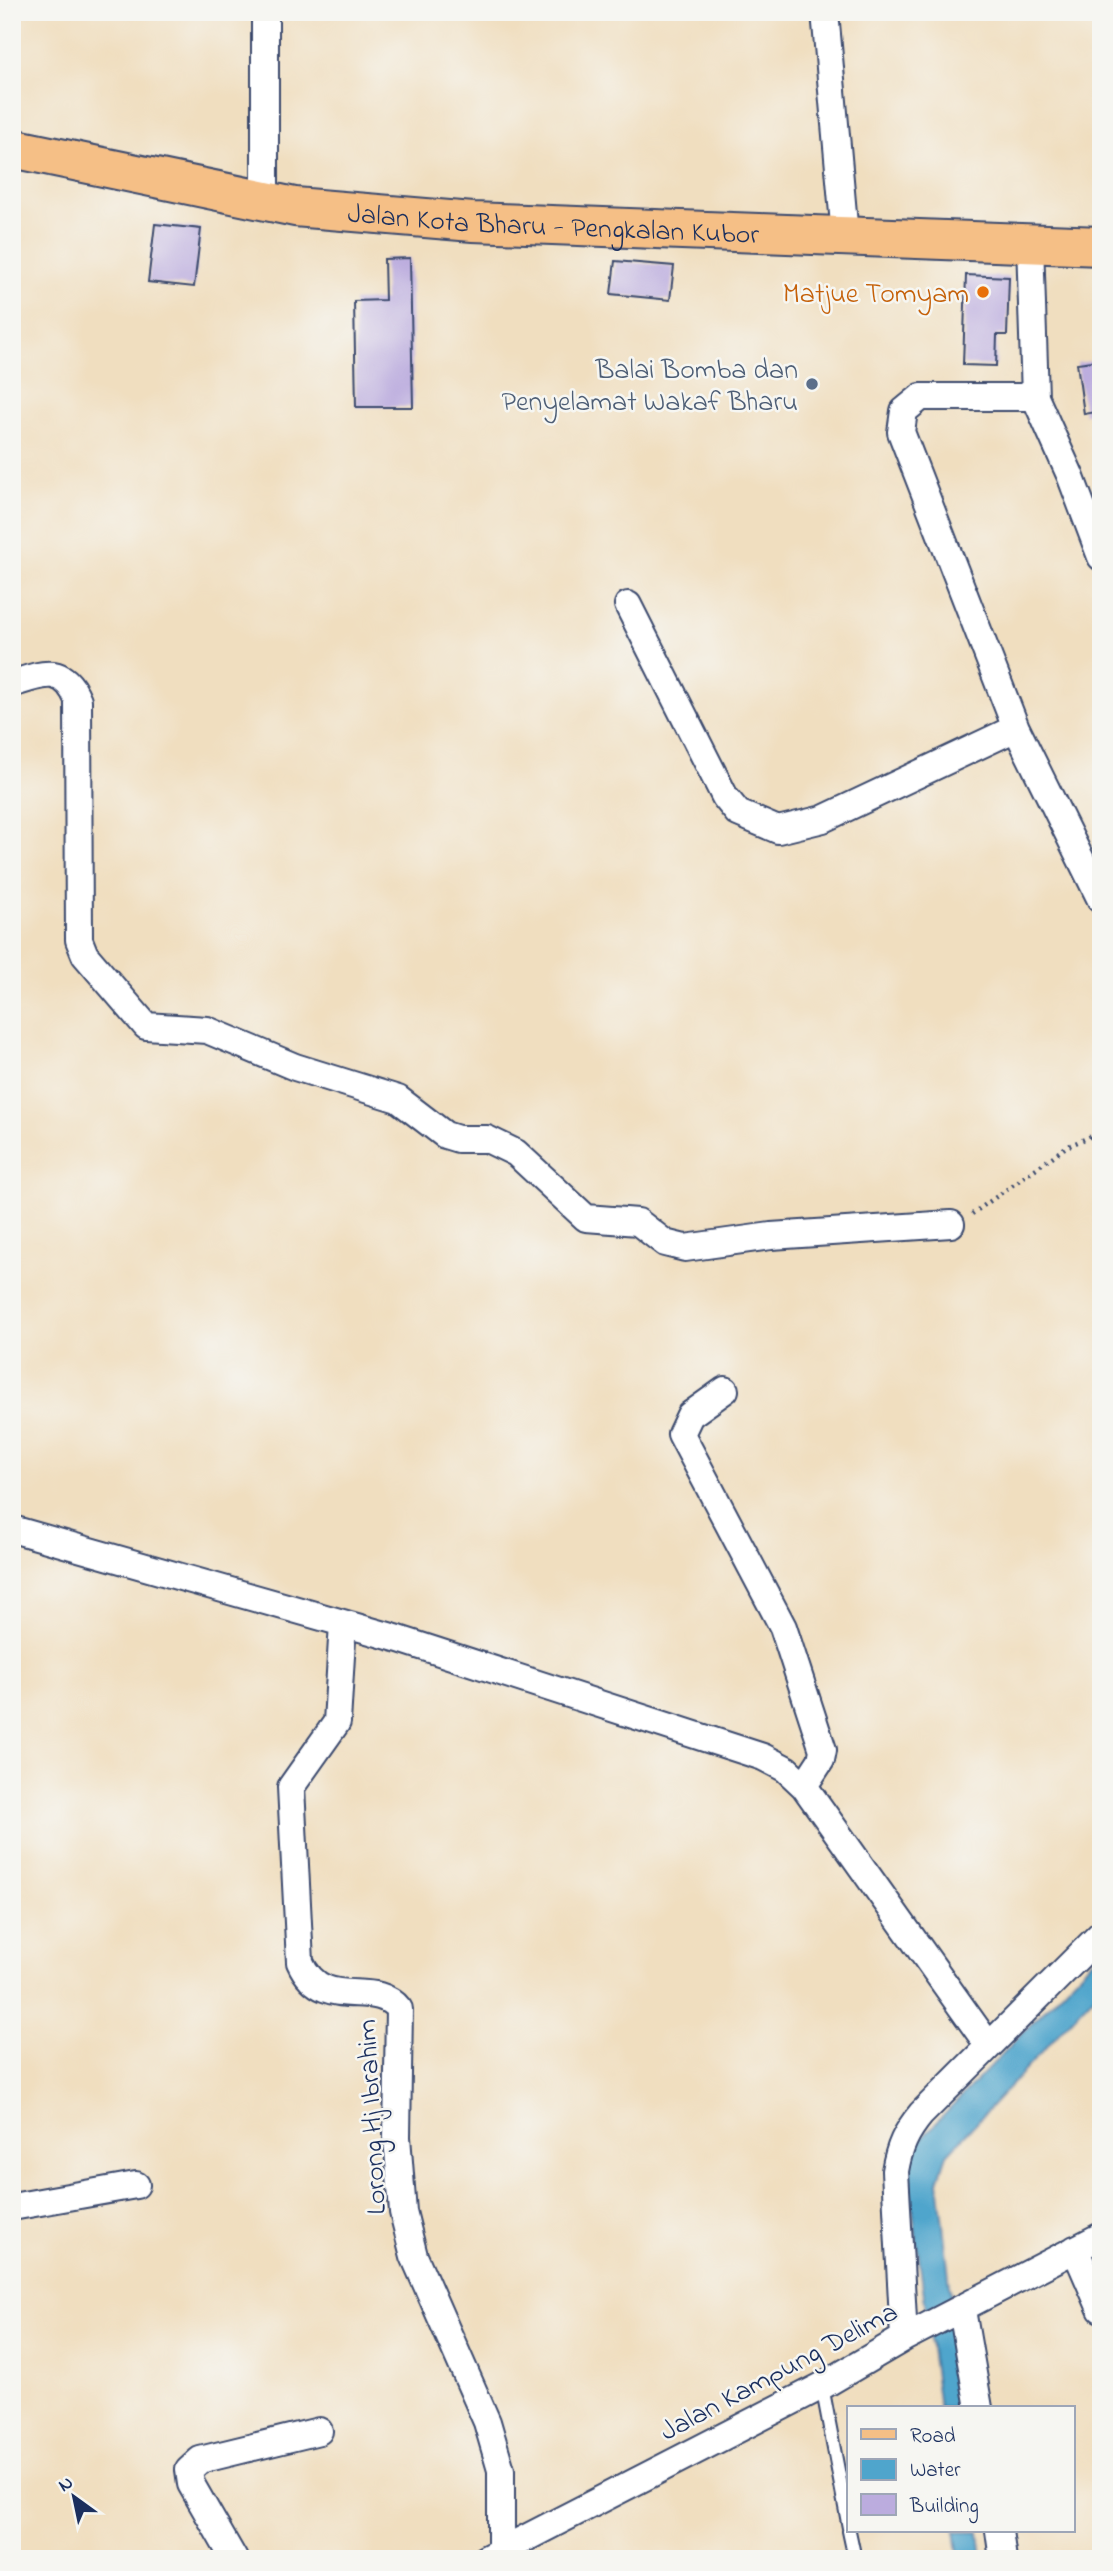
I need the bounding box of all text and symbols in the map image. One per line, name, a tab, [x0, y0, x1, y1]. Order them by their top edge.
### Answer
street label: Jalan Kota Bharu - Pengkalan Kubor	[346, 195, 760, 257]
place label: Matjue Tomyam	[783, 275, 969, 316]
marker: Matjue Tomyam	[975, 284, 991, 300]
place label: Balai Bomba dan Penyelamat Wakaf Bharu	[502, 351, 798, 424]
marker: Balai Bomba dan Penyelamat Wakaf Bharu	[804, 376, 820, 392]
street label: Lorong Hj Ibrahim	[348, 2018, 399, 2216]
street label: Jalan Kampung Delima	[653, 2293, 906, 2453]
legend	[847, 2406, 1074, 2532]
text: Road	[910, 2422, 956, 2452]
text: Water	[910, 2456, 961, 2486]
north arrow	[38, 2462, 108, 2532]
text: N	[53, 2470, 79, 2500]
text: Building	[909, 2492, 979, 2524]

